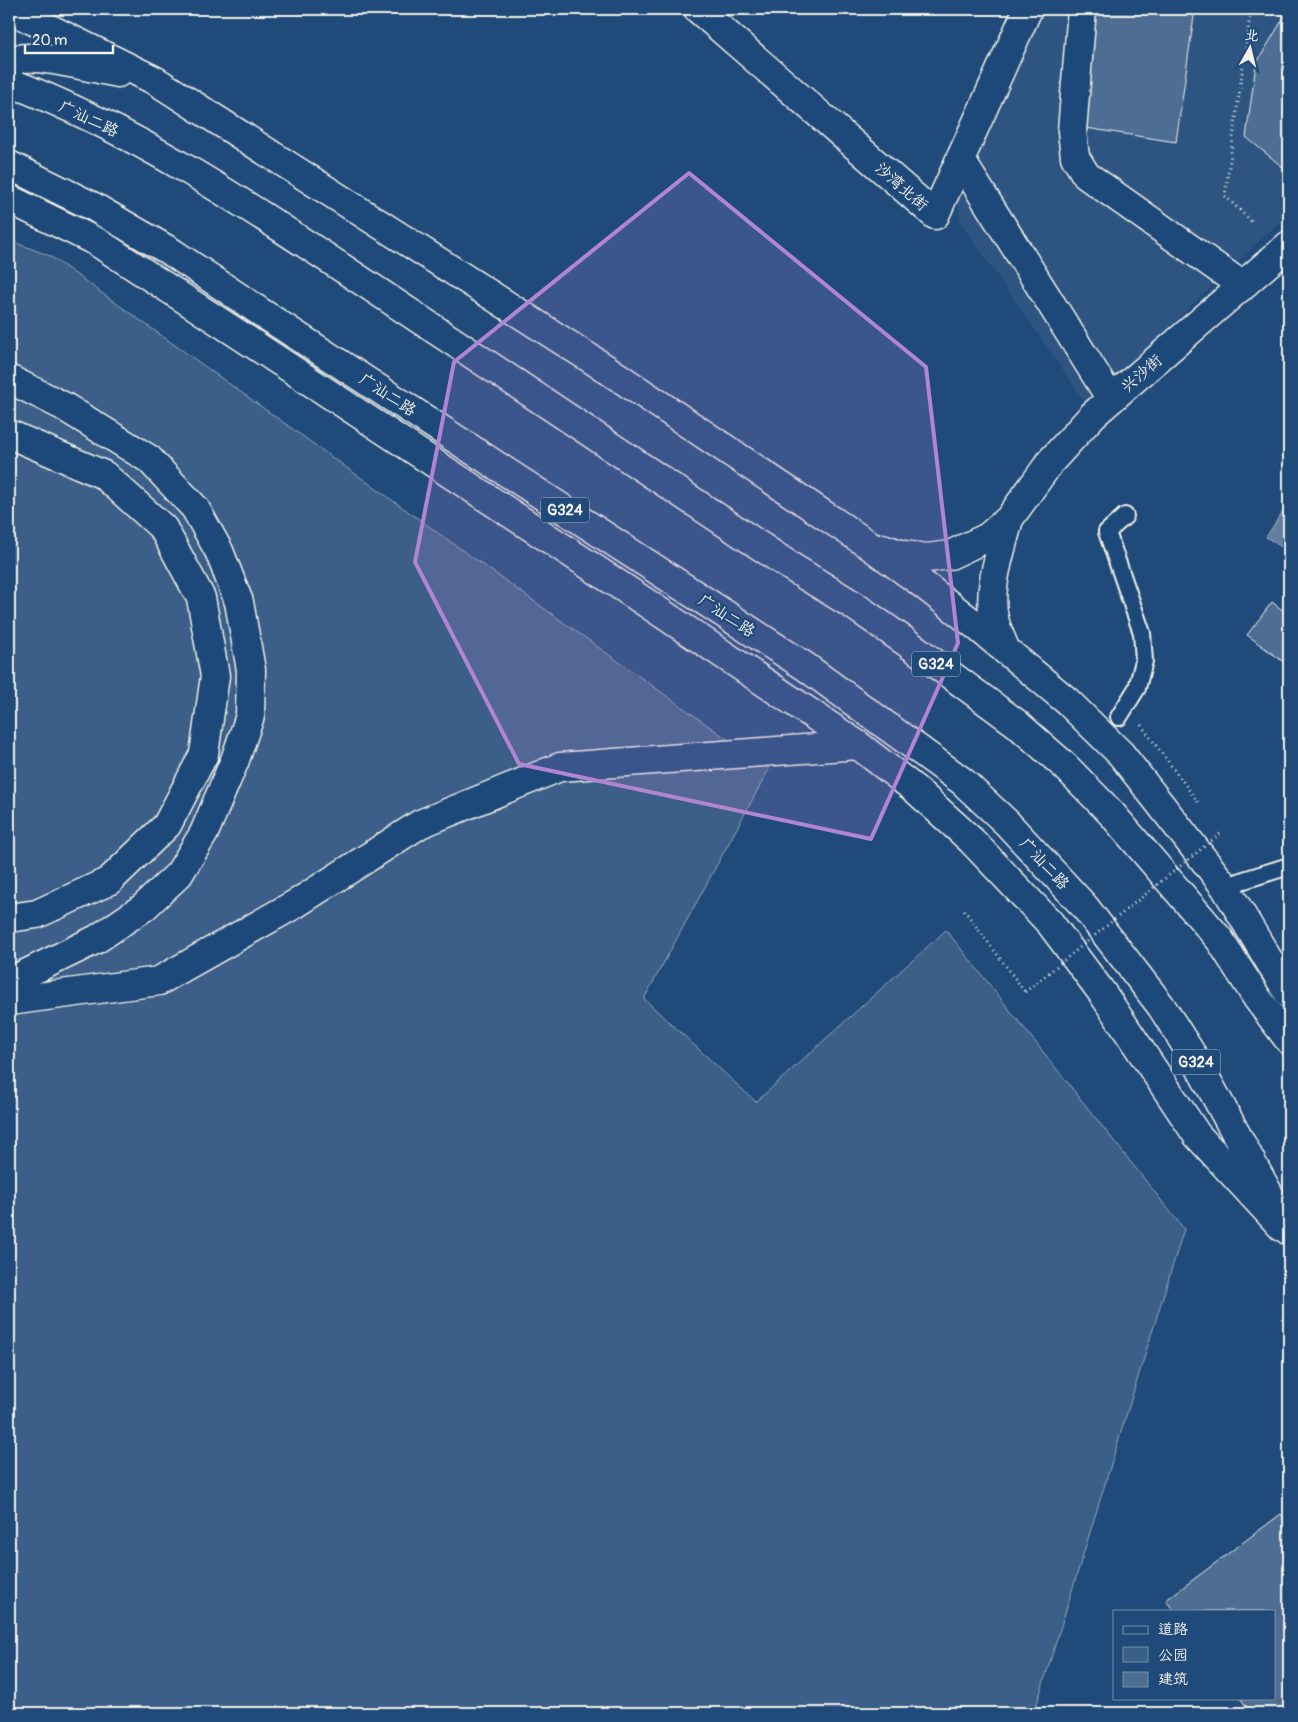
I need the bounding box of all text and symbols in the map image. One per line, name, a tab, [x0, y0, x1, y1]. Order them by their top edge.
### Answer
scale bar	[25, 22, 112, 54]
north arrow	[1226, 22, 1276, 72]
text: 北	[1244, 26, 1260, 45]
text: 20 m	[32, 31, 67, 50]
street label: 广汕二路	[55, 96, 122, 141]
street label: 沙湾北街	[871, 158, 932, 215]
street label: 兴沙街	[1117, 350, 1166, 397]
street label: 广汕二路	[355, 369, 420, 421]
road number: G324	[541, 498, 589, 522]
street label: 广汕二路	[694, 590, 759, 642]
road number: G324	[912, 652, 960, 676]
street label: 广汕二路	[1015, 833, 1073, 894]
road number: G324	[1172, 1050, 1220, 1074]
legend	[1113, 1610, 1276, 1700]
text: 道路	[1158, 1620, 1188, 1639]
text: 公园	[1158, 1646, 1188, 1665]
text: 建筑	[1158, 1670, 1188, 1689]

